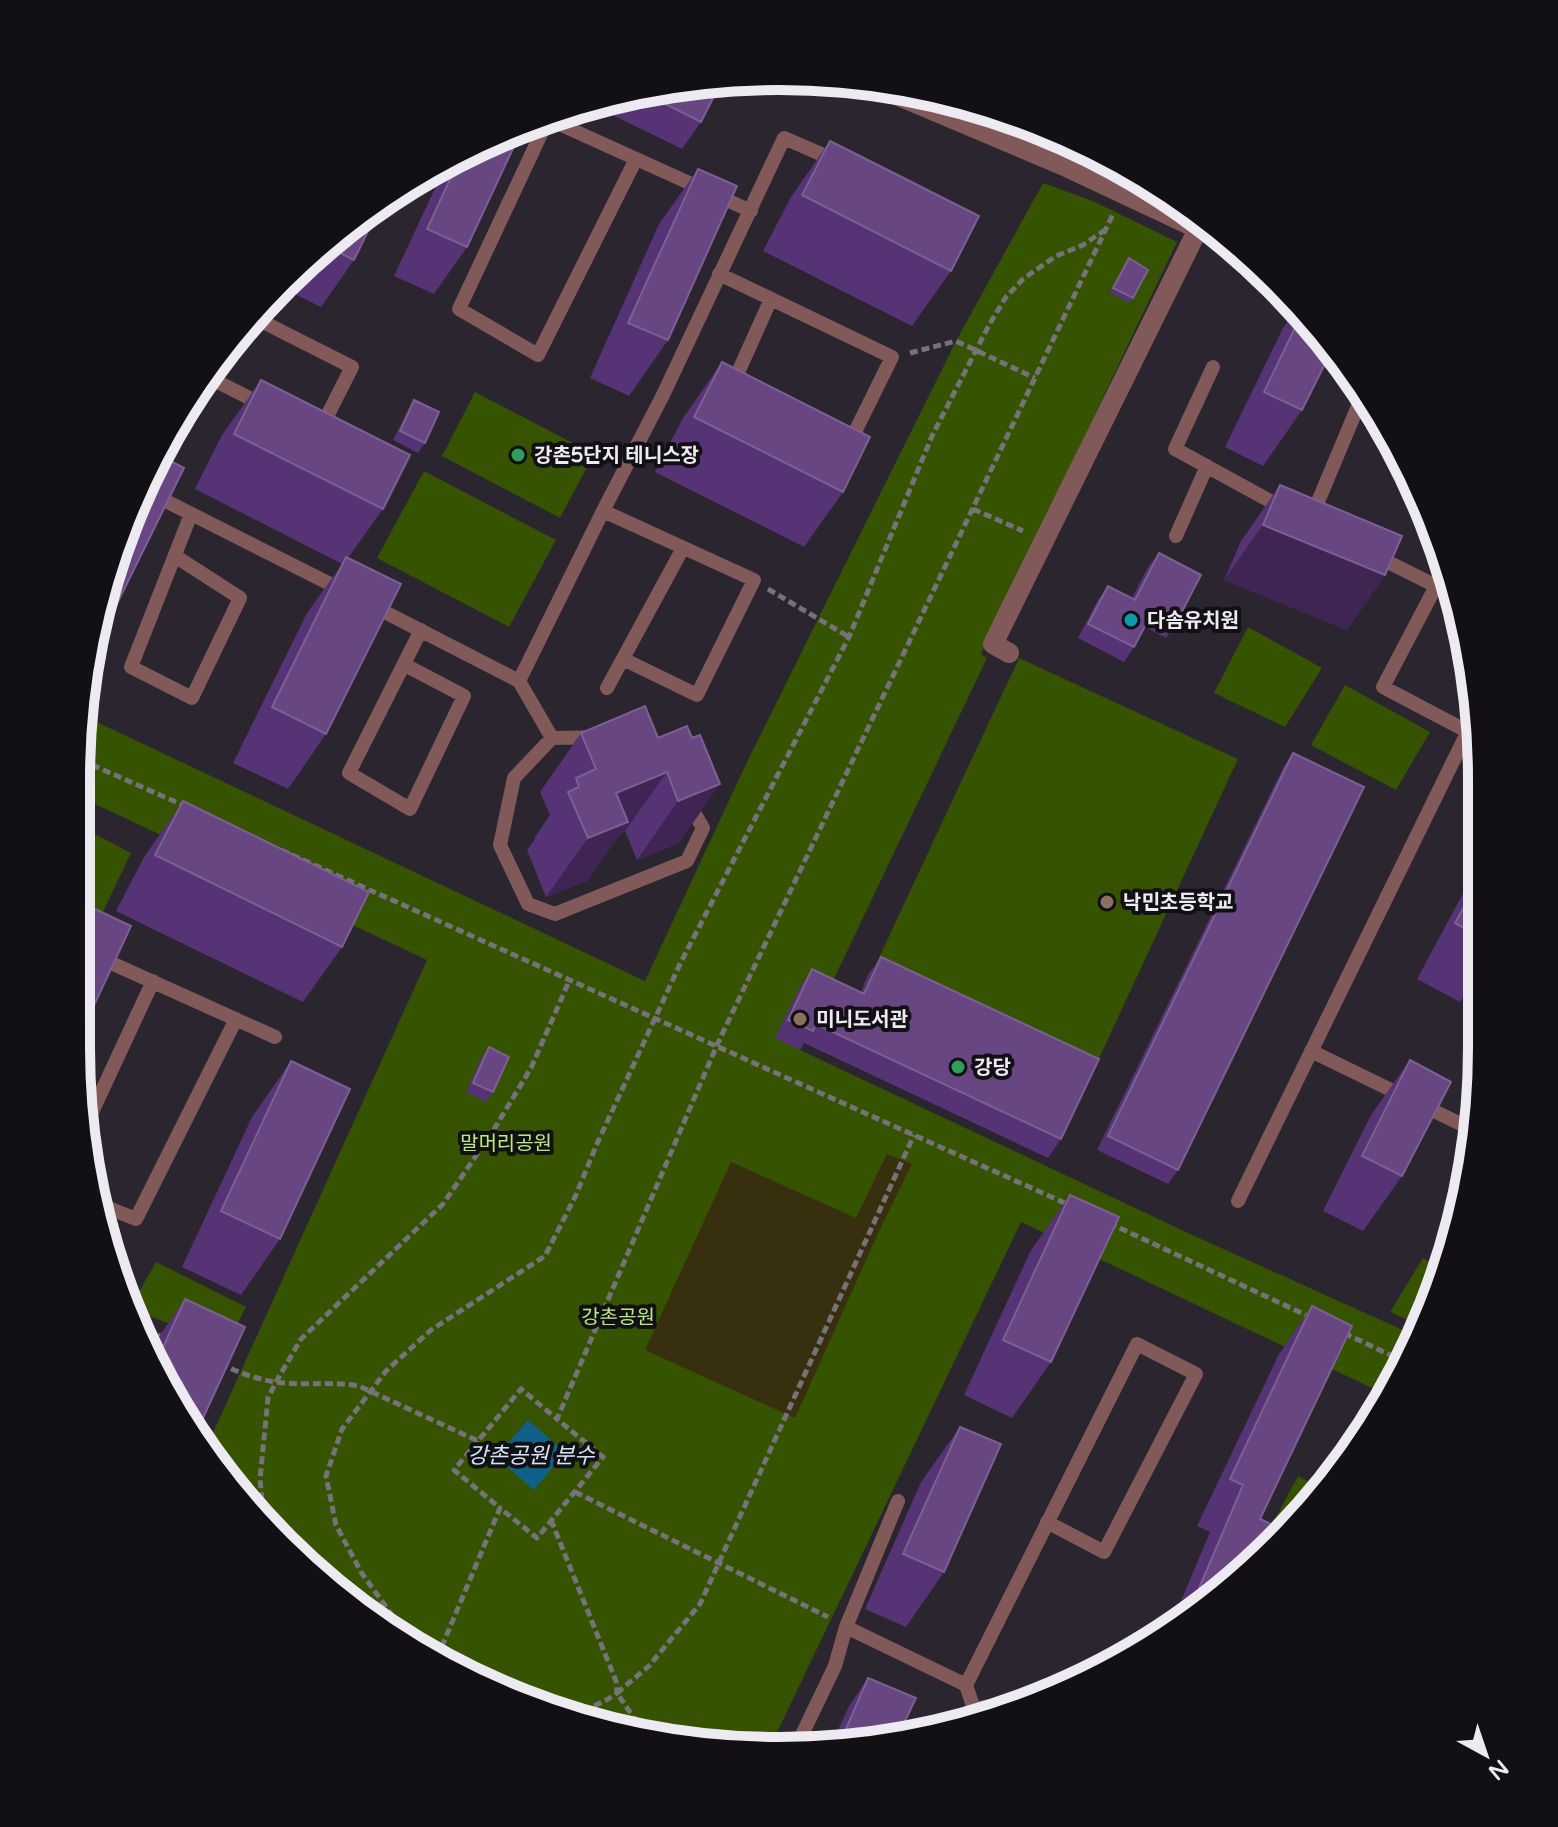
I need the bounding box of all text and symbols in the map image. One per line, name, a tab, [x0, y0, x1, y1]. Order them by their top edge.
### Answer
place label: 강촌5단지 테니스장	[534, 444, 699, 468]
marker: 강촌5단지 테니스장	[509, 446, 527, 464]
place label: 다솜유치원	[1147, 609, 1239, 633]
marker: 다솜유치원	[1122, 611, 1140, 629]
place label: 낙민초등학교	[1123, 891, 1233, 915]
marker: 낙민초등학교	[1098, 893, 1116, 911]
place label: 미니도서관	[816, 1008, 909, 1032]
marker: 미니도서관	[791, 1010, 809, 1028]
place label: 강당	[974, 1056, 1011, 1080]
marker: 강당	[949, 1058, 967, 1076]
park label: 말머리공원	[460, 1132, 552, 1156]
park label: 강촌공원	[581, 1306, 655, 1330]
water label: 강촌공원 분수	[467, 1443, 595, 1469]
north arrow	[1446, 1715, 1526, 1795]
text: N	[1483, 1754, 1513, 1785]

